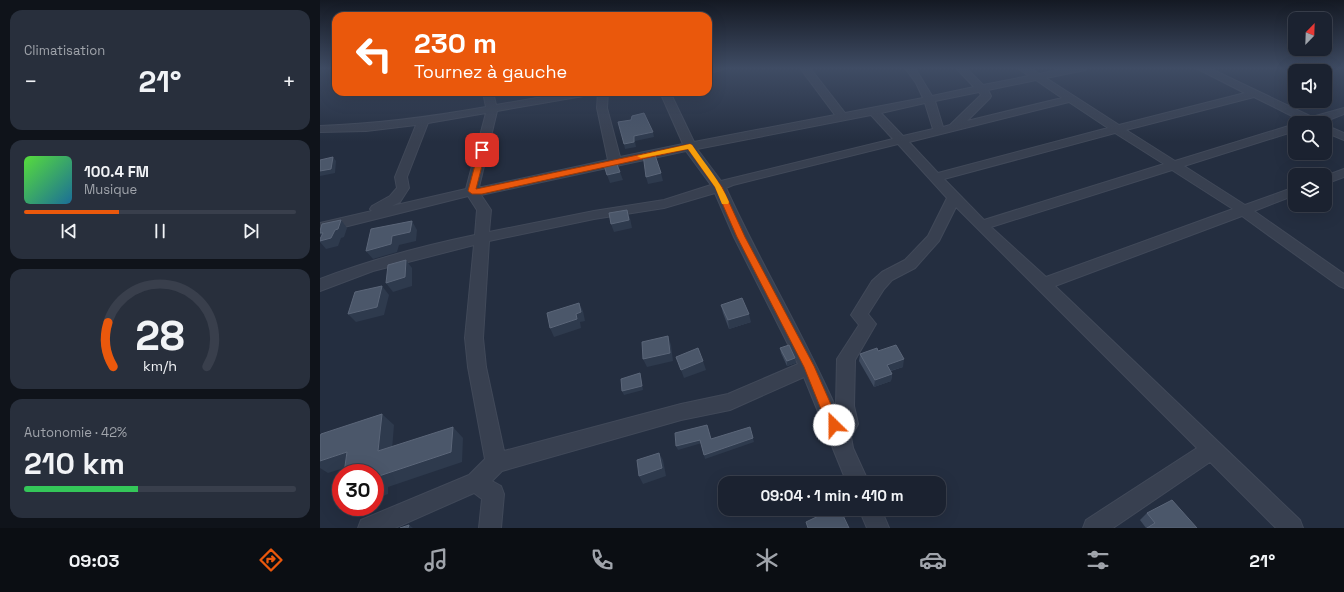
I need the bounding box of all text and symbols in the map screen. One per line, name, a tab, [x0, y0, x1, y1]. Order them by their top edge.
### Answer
north arrow	[1288, 12, 1332, 56]
map controls	[1288, 12, 1332, 212]
text: 230 m	[414, 25, 497, 61]
icon: left	[348, 28, 400, 80]
text: Climatisation	[24, 42, 105, 59]
text: Tournez à gauche	[414, 60, 567, 83]
text: 21°	[138, 62, 182, 101]
button: sound	[1288, 64, 1332, 108]
text: −	[24, 67, 38, 95]
text: +	[282, 67, 296, 95]
button: search	[1288, 116, 1332, 160]
pin	[465, 133, 499, 167]
icon: arrive	[471, 139, 493, 161]
text: 100.4 FM	[84, 162, 149, 181]
button: layers	[1288, 168, 1332, 212]
text: Musique	[84, 181, 137, 198]
icon: previous	[58, 220, 80, 242]
icon: pause	[149, 220, 171, 242]
icon: next	[240, 220, 262, 242]
text: 28	[135, 309, 185, 362]
text: km/h	[143, 356, 177, 374]
position arrow	[813, 404, 855, 446]
text: Autonomie · 42%	[24, 424, 127, 441]
text: 210 km	[24, 444, 125, 483]
speed limit sign: 30	[332, 464, 384, 516]
text: 09:04 · 1 min · 410 m	[760, 486, 904, 505]
icon: directions	[257, 546, 285, 574]
icon: music	[422, 546, 450, 574]
icon: phone	[588, 546, 616, 574]
icon: climate	[753, 546, 781, 574]
icon: car	[919, 546, 947, 574]
icon: filters	[1084, 546, 1112, 574]
text: 09:03	[69, 549, 119, 572]
text: 21°	[1249, 549, 1275, 572]

